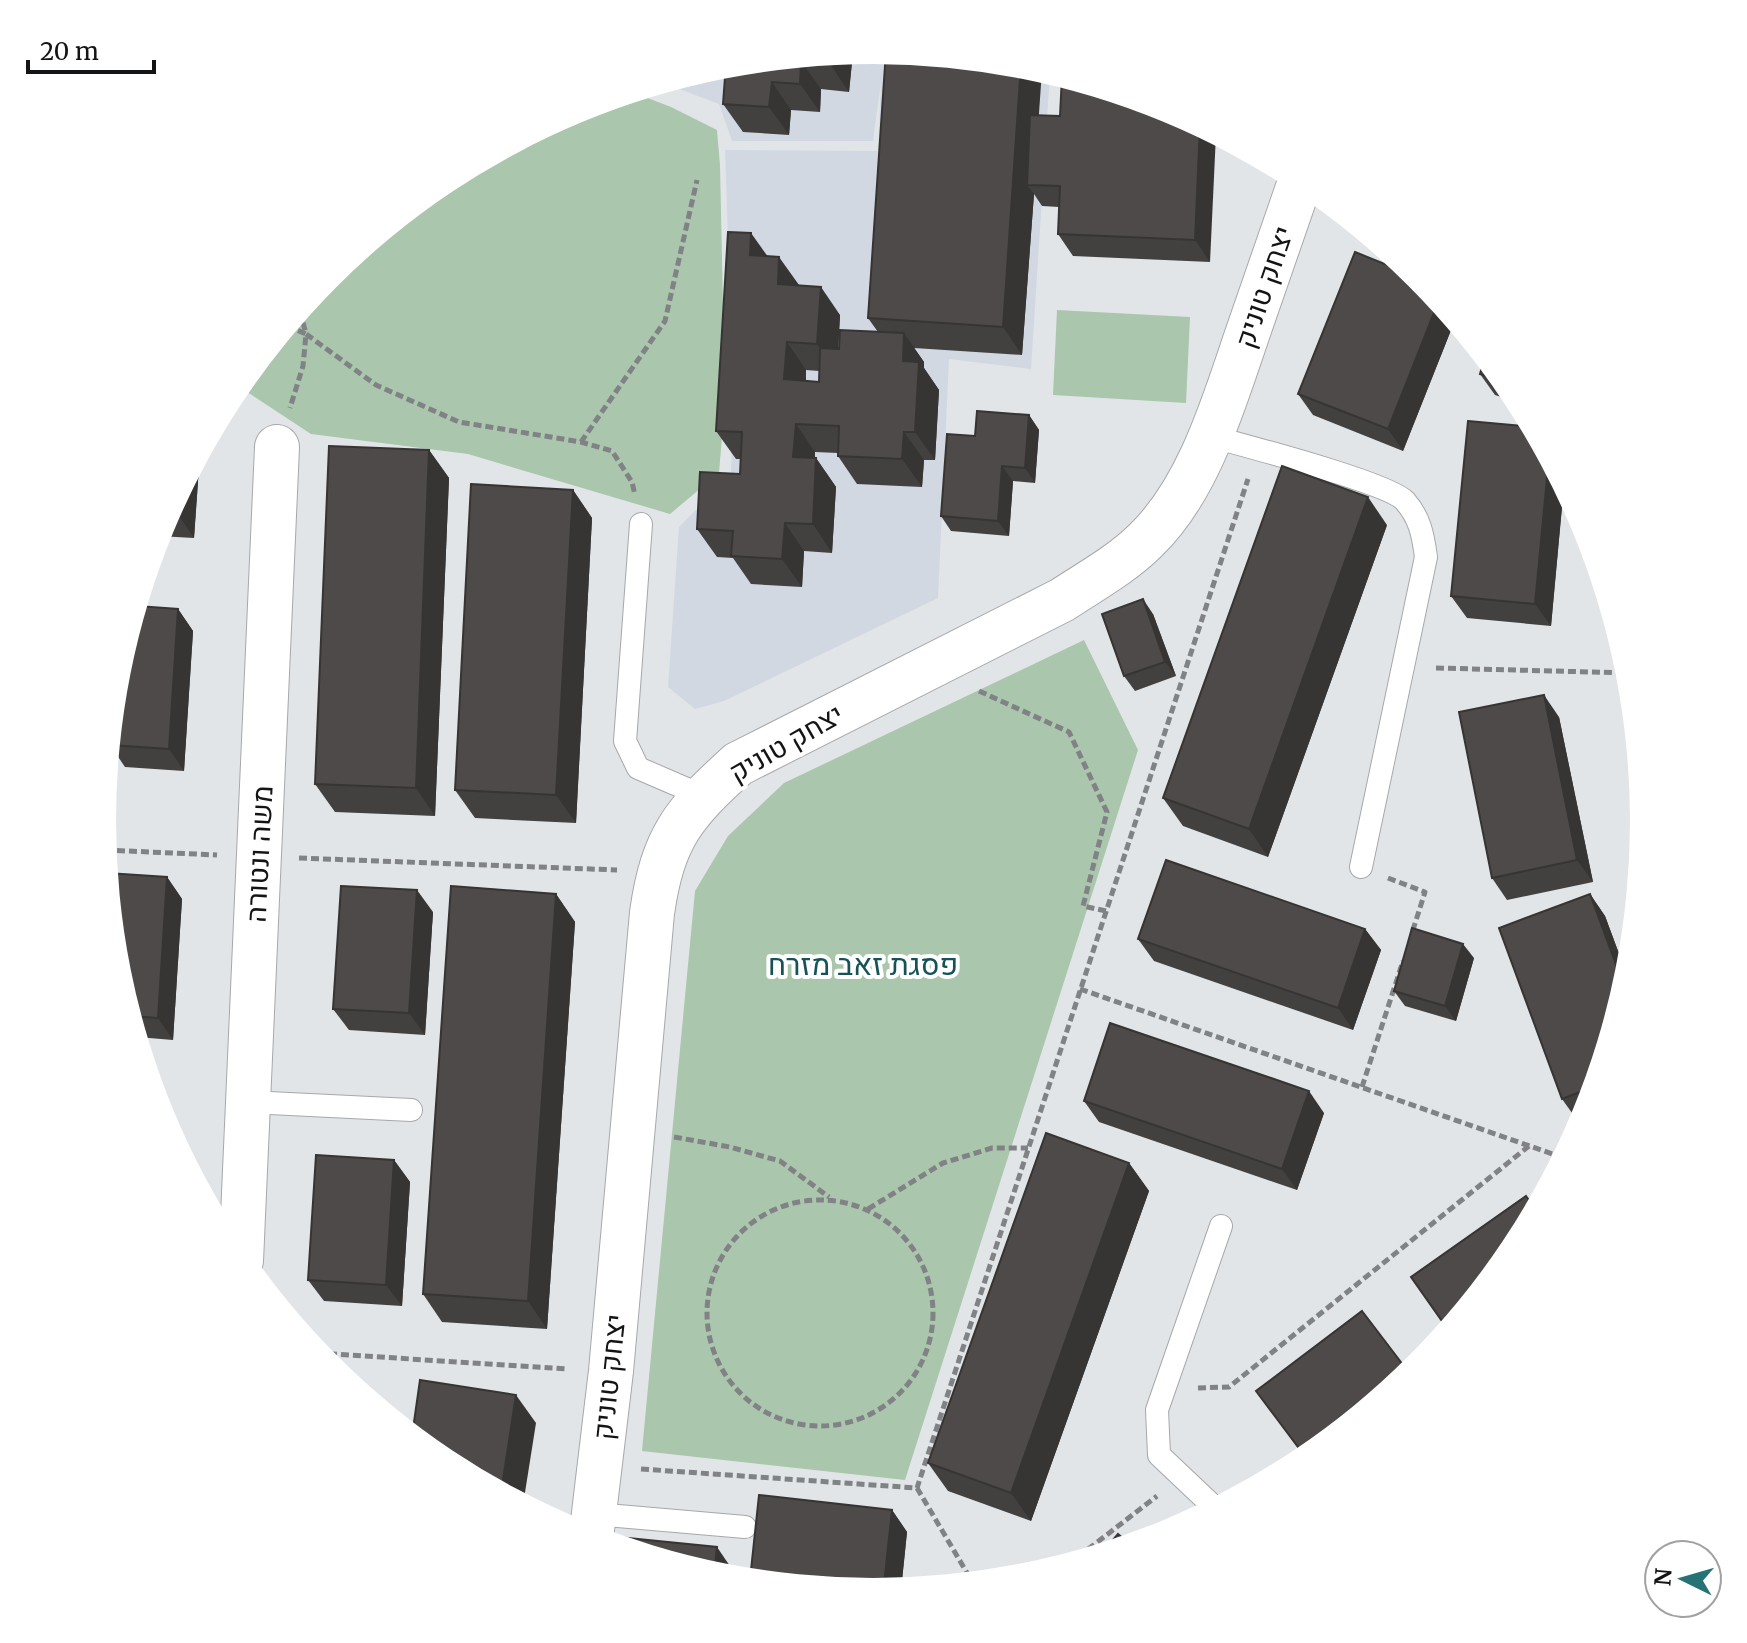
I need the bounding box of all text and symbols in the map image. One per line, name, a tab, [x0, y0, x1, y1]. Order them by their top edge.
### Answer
scale bar	[28, 24, 154, 74]
text: 20 m	[40, 36, 99, 67]
street label: יצחק טוניק	[1226, 221, 1302, 353]
street label: יצחק טוניק	[722, 696, 850, 790]
street label: משה ונטורה	[237, 785, 281, 923]
district label: פסגת זאב מזרח	[768, 945, 958, 983]
street label: יצחק טוניק	[584, 1312, 634, 1442]
north arrow	[1643, 1539, 1723, 1619]
text: N	[1648, 1567, 1678, 1587]

